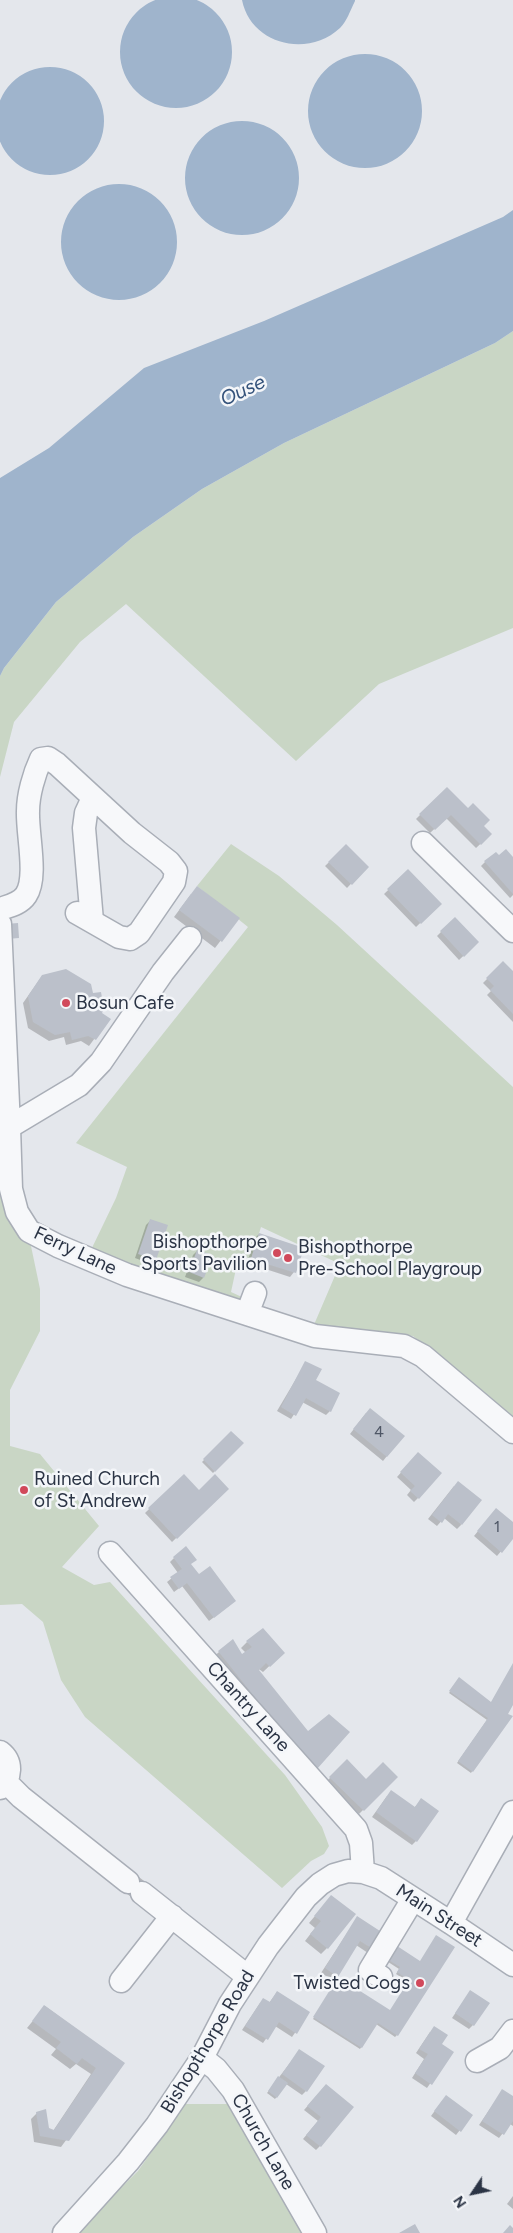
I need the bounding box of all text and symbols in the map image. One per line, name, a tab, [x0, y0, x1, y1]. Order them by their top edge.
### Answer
water label: Ouse	[217, 370, 269, 412]
place label: Bosun Cafe	[76, 992, 174, 1014]
marker: Bosun Cafe	[60, 997, 72, 1009]
street label: Ferry Lane	[30, 1222, 120, 1280]
place label: Bishopthorpe Sports Pavilion	[141, 1231, 267, 1275]
place label: Bishopthorpe Pre-School Playgroup	[298, 1236, 482, 1280]
marker: Bishopthorpe Sports Pavilion	[271, 1247, 283, 1259]
marker: Bishopthorpe Pre-School Playgroup	[282, 1252, 294, 1264]
house number: 4	[374, 1422, 384, 1442]
place label: Ruined Church of St Andrew	[34, 1468, 160, 1512]
marker: Ruined Church of St Andrew	[18, 1484, 30, 1496]
house number: 1	[494, 1517, 500, 1537]
street label: Chantry Lane	[202, 1657, 294, 1757]
street label: Main Street	[391, 1880, 487, 1952]
street label: Bishopthorpe Road	[156, 1966, 260, 2118]
place label: Twisted Cogs	[294, 1972, 410, 1994]
marker: Twisted Cogs	[414, 1977, 426, 1989]
street label: Church Lane	[226, 2090, 300, 2194]
north arrow	[448, 2168, 498, 2218]
text: N	[450, 2192, 470, 2211]

